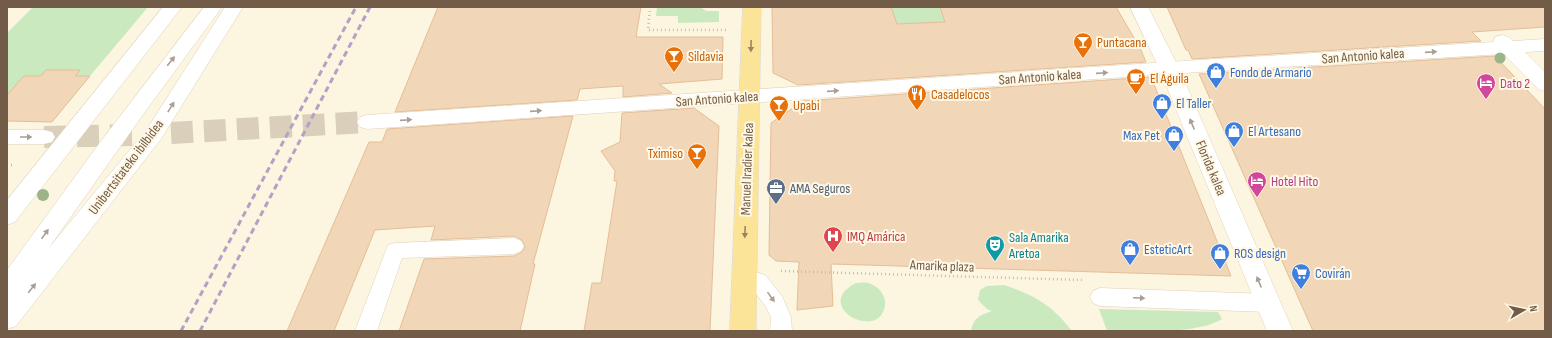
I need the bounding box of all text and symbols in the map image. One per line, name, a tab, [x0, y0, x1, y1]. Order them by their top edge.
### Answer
bar icon: Puntacana	[1072, 31, 1094, 59]
place label: Puntacana	[1097, 34, 1147, 51]
one-way arrow	[748, 40, 755, 52]
bar icon: Sildavia	[663, 45, 685, 73]
street label: San Antonio kalea	[1321, 45, 1405, 67]
place label: Sildavia	[688, 48, 724, 65]
one-way arrow	[1425, 48, 1437, 55]
one-way arrow	[167, 56, 175, 66]
shop icon: Fondo de Armario	[1205, 61, 1227, 89]
place label: Fondo de Armario	[1230, 64, 1312, 81]
street label: San Antonio kalea	[998, 66, 1082, 88]
cafe icon: El Águila	[1125, 67, 1147, 95]
one-way arrow	[1096, 69, 1109, 76]
place label: El Águila	[1150, 70, 1189, 87]
hotel icon: Dato 2	[1475, 72, 1497, 100]
place label: Dato 2	[1500, 75, 1530, 92]
restaurant icon: Casadelocos	[906, 83, 928, 111]
place label: Casadelocos	[931, 86, 990, 103]
street label: San Antonio kalea	[675, 88, 759, 110]
one-way arrow	[827, 88, 840, 94]
shop icon: El Taller	[1151, 92, 1173, 120]
bar icon: Upabi	[768, 94, 790, 122]
place label: El Taller	[1176, 95, 1212, 112]
place label: Upabi	[793, 97, 820, 114]
one-way arrow	[167, 101, 174, 113]
one-way arrow	[530, 107, 542, 114]
street label: Unibertsitateko ibilbidea	[85, 116, 167, 218]
one-way arrow	[400, 116, 412, 123]
one-way arrow	[1189, 117, 1195, 129]
shop icon: El Artesano	[1223, 120, 1245, 148]
street label: Manuel Iradier kalea	[737, 122, 757, 216]
place label: El Artesano	[1248, 123, 1301, 140]
shop icon: Max Pet	[1163, 124, 1185, 152]
place label: Max Pet	[1123, 127, 1160, 144]
one-way arrow	[20, 134, 33, 140]
street label: Florida kalea	[1192, 138, 1230, 198]
bar icon: Tximiso	[686, 142, 708, 170]
place label: Tximiso	[648, 145, 683, 162]
hotel icon: Hotel Hito	[1246, 170, 1268, 198]
place label: Hotel Hito	[1271, 173, 1318, 190]
office icon: AMA Seguros	[765, 177, 787, 205]
place label: AMA Seguros	[789, 180, 850, 197]
hospital icon: IMQ Amárica	[822, 225, 844, 253]
one-way arrow	[742, 226, 748, 239]
place label: IMQ Amárica	[847, 228, 905, 245]
one-way arrow	[41, 229, 49, 239]
place label: Sala Amarika Aretoa	[1008, 229, 1069, 262]
theatre icon: Sala Amarika Aretoa	[984, 234, 1006, 262]
shop icon: EsteticArt	[1119, 238, 1141, 266]
place label: EsteticArt	[1144, 241, 1192, 258]
shop icon: ROS design	[1209, 242, 1231, 270]
place label: ROS design	[1234, 245, 1286, 262]
street label: Amarika plaza	[909, 256, 974, 276]
supermarket icon: Covirán	[1290, 262, 1312, 290]
place label: Covirán	[1315, 265, 1351, 282]
one-way arrow	[1256, 276, 1262, 288]
one-way arrow	[27, 282, 36, 293]
north arrow	[1504, 290, 1544, 330]
one-way arrow	[767, 292, 775, 302]
one-way arrow	[1133, 295, 1145, 302]
text: N	[1527, 305, 1540, 313]

